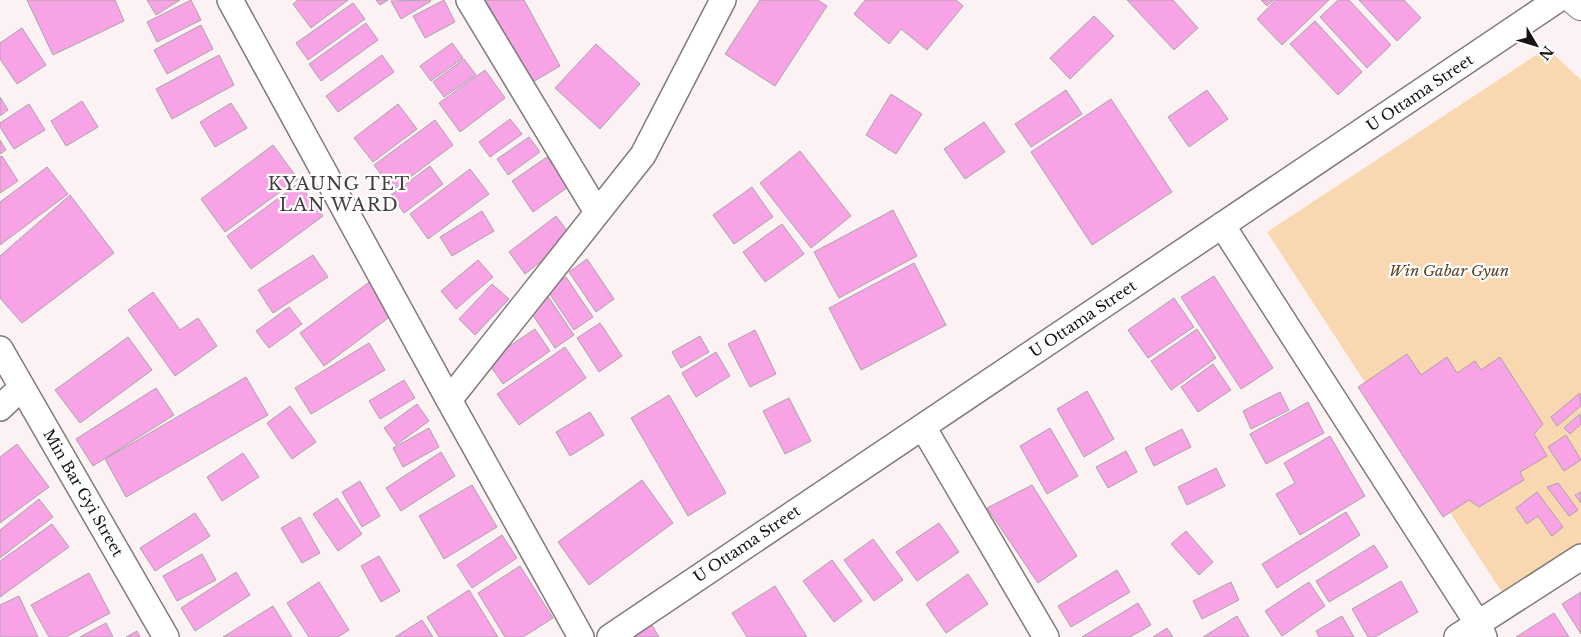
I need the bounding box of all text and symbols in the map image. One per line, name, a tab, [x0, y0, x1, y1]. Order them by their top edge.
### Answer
north arrow	[1511, 20, 1561, 70]
text: N	[1535, 42, 1557, 64]
street label: U Ottama Street	[1363, 50, 1477, 135]
district label: KYAUNG TET LAN WARD	[268, 173, 410, 216]
park label: Win Gabar Gyun	[1389, 261, 1509, 280]
street label: U Ottama Street	[1026, 276, 1140, 361]
street label: Min Bar Gyi Street	[39, 426, 128, 560]
street label: U Ottama Street	[690, 501, 804, 586]

